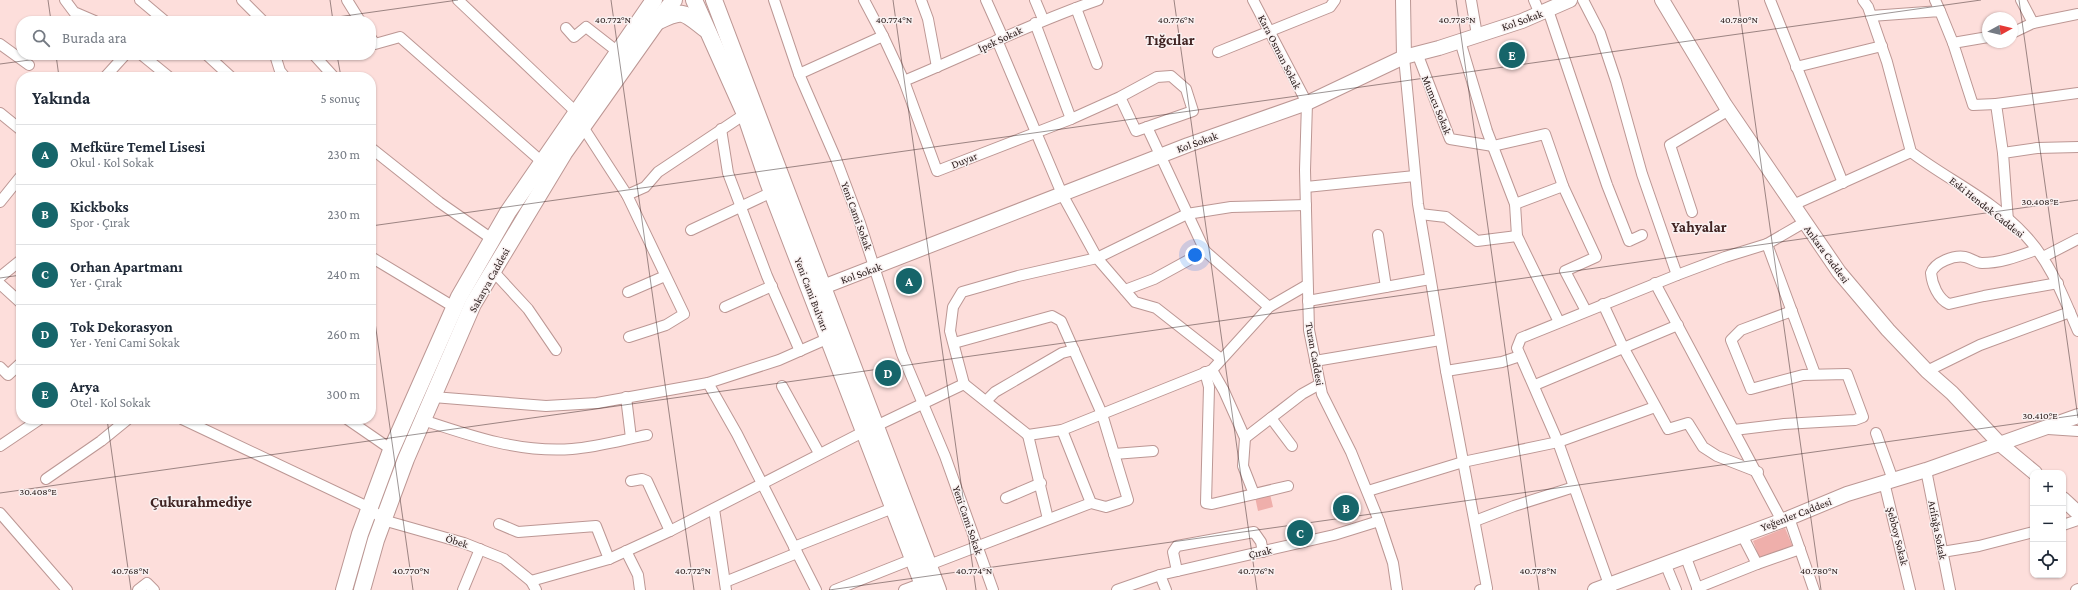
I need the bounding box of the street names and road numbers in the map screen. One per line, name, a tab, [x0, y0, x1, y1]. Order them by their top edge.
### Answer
street label: Kol Sokak	[1500, 7, 1545, 33]
street label: Kara Osman Sokak	[1256, 13, 1304, 92]
street label: İpek Sokak	[976, 23, 1025, 55]
street label: Mumcu Sokak	[1420, 74, 1455, 137]
street label: Kol Sokak	[1175, 129, 1220, 155]
street label: Duyar	[949, 149, 979, 172]
street label: Eski Hendek Caddesi	[1947, 174, 2027, 240]
street label: Yeni Cami Sokak	[839, 180, 875, 253]
street label: Ankara Caddesi	[1802, 223, 1852, 285]
street label: Sakarya Caddesi	[466, 246, 513, 315]
street label: Yeni Cami Bulvarı	[792, 256, 832, 333]
street label: Kol Sokak	[839, 260, 884, 286]
street label: Turan Caddesi	[1304, 322, 1326, 386]
street label: Yeni Cami Sokak	[951, 484, 986, 557]
street label: Yeğenler Caddesi	[1759, 495, 1834, 534]
street label: Arifağa Sokak	[1925, 499, 1950, 561]
street label: Şebboy Sokak	[1884, 505, 1911, 567]
street label: Öbek	[444, 532, 471, 551]
street label: Çırak	[1247, 543, 1274, 561]

